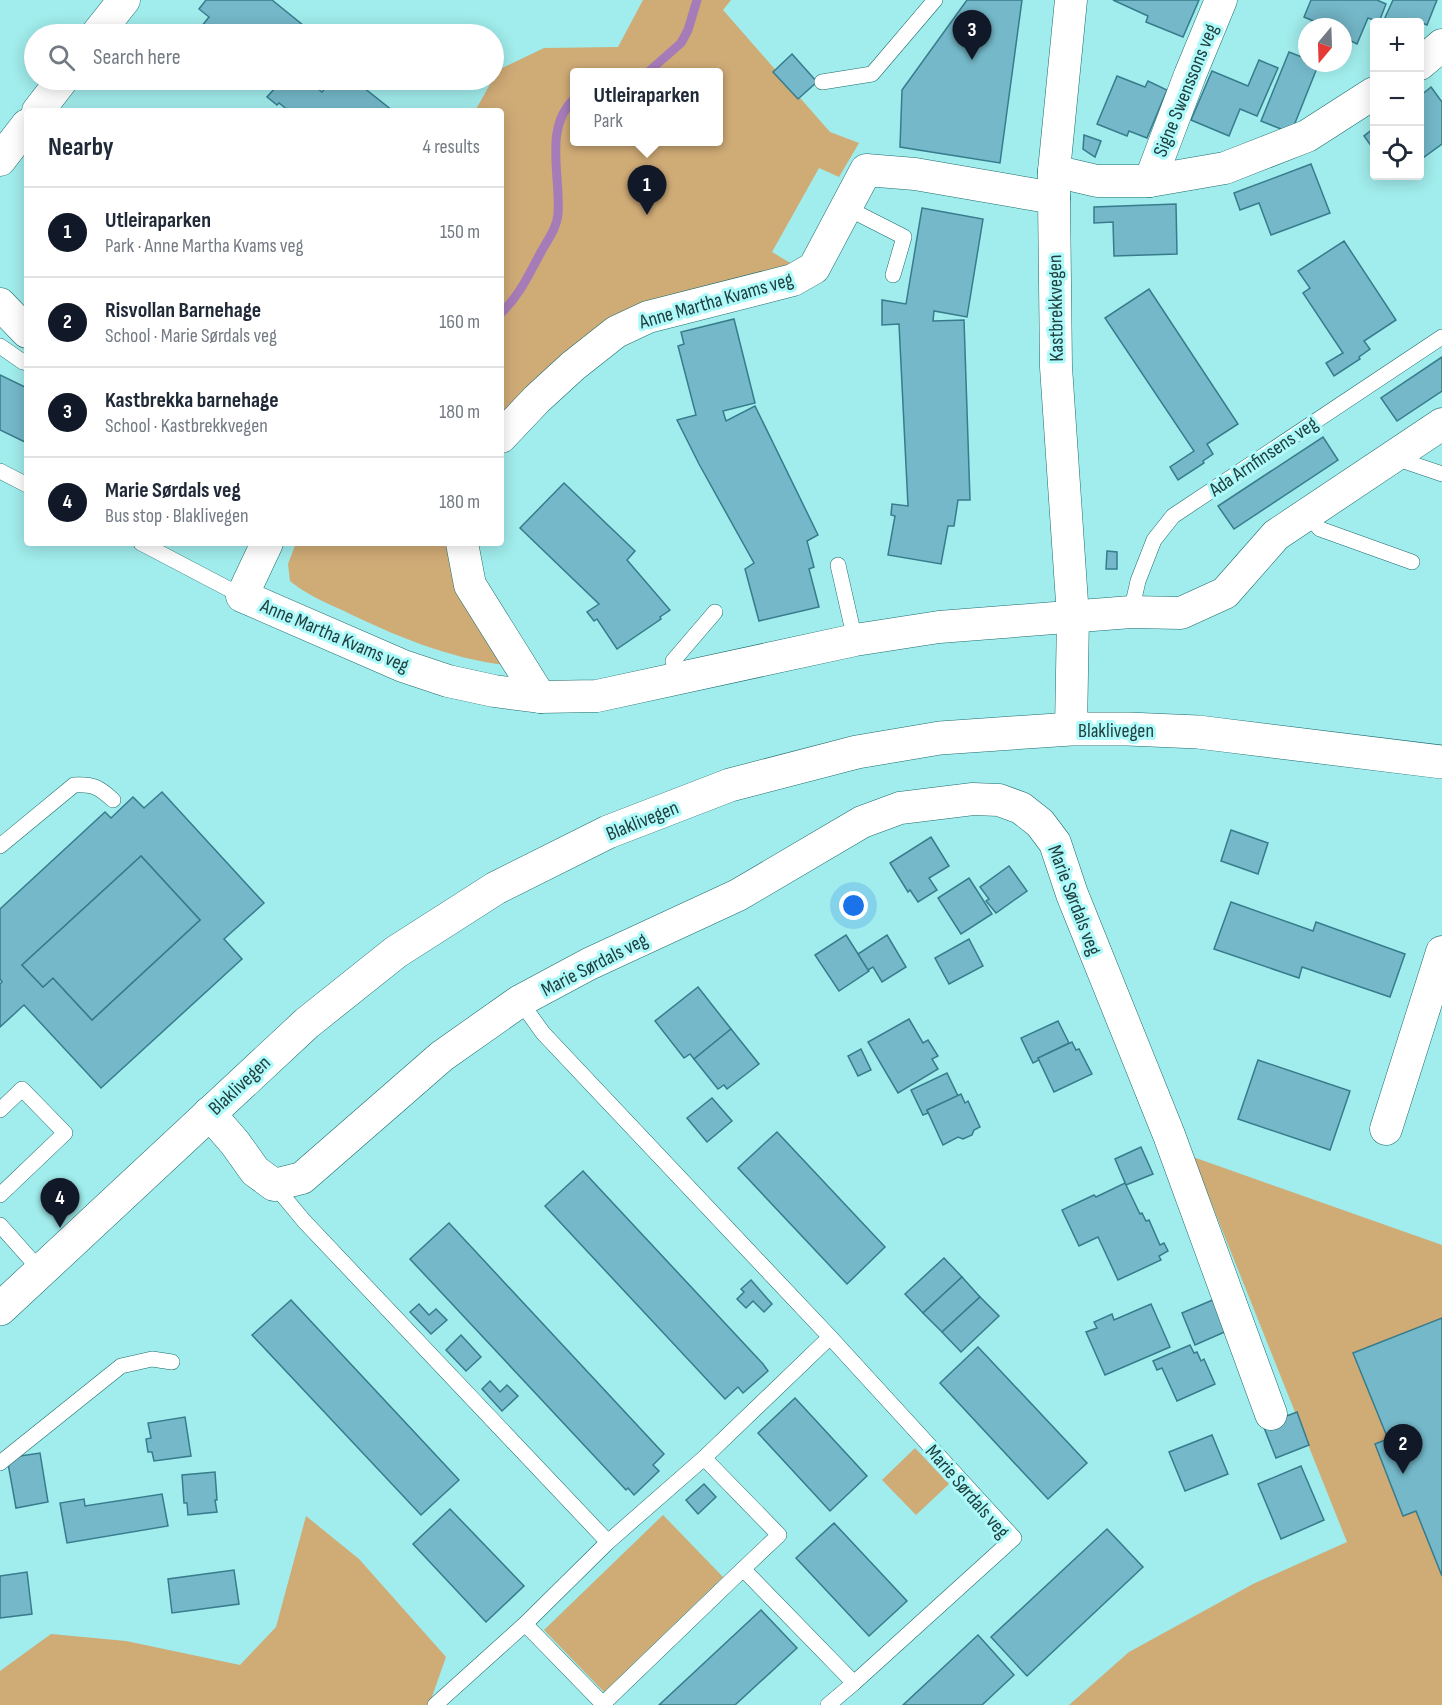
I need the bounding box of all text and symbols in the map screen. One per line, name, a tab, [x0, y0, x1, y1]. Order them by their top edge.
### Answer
pin: 3	[952, 10, 992, 60]
north arrow	[1298, 18, 1352, 72]
map controls	[1370, 18, 1424, 180]
button: +	[1370, 18, 1424, 72]
street label: Signe Swenssons veg	[1148, 20, 1224, 160]
search box	[24, 24, 504, 90]
icon: search	[45, 41, 78, 74]
text: Search here	[93, 44, 180, 71]
popup	[570, 68, 723, 146]
button: −	[1370, 72, 1424, 126]
text: Utleiraparken	[594, 82, 699, 109]
text: Park	[594, 109, 623, 133]
button: locate	[1370, 126, 1424, 180]
text: Nearby	[48, 132, 114, 163]
text: 4 results	[423, 135, 480, 159]
pin: 1	[628, 166, 666, 215]
text: Utleiraparken	[105, 207, 211, 234]
text: 1	[64, 220, 71, 244]
text: 150 m	[440, 220, 480, 244]
text: Park · Anne Martha Kvams veg	[105, 234, 303, 258]
street label: Kastbrekkvegen	[1043, 254, 1069, 362]
street label: Anne Martha Kvams veg	[636, 268, 796, 335]
text: Risvollan Barnehage	[105, 297, 261, 324]
text: 2	[63, 310, 72, 334]
text: 160 m	[439, 310, 480, 334]
text: School · Marie Sørdals veg	[105, 324, 277, 348]
text: Kastbrekka barnehage	[105, 387, 279, 414]
text: 3	[63, 400, 72, 424]
text: 180 m	[439, 400, 480, 424]
street label: Ada Arnfinsens veg	[1204, 412, 1322, 503]
text: School · Kastbrekkvegen	[105, 414, 268, 438]
text: Marie Sørdals veg	[105, 477, 241, 504]
text: 4	[63, 490, 72, 514]
text: 180 m	[439, 490, 480, 514]
text: Bus stop · Blaklivegen	[105, 504, 249, 528]
street label: Anne Martha Kvams veg	[256, 593, 412, 678]
street label: Blaklivegen	[1078, 719, 1154, 743]
street label: Blaklivegen	[603, 796, 682, 846]
street label: Marie Sørdals veg	[1042, 842, 1106, 959]
your location	[839, 891, 868, 920]
street label: Marie Sørdals veg	[537, 928, 652, 1002]
street label: Blaklivegen	[204, 1051, 276, 1120]
pin: 4	[40, 1178, 80, 1228]
pin: 2	[1384, 1424, 1422, 1474]
street label: Marie Sørdals veg	[920, 1440, 1014, 1543]

